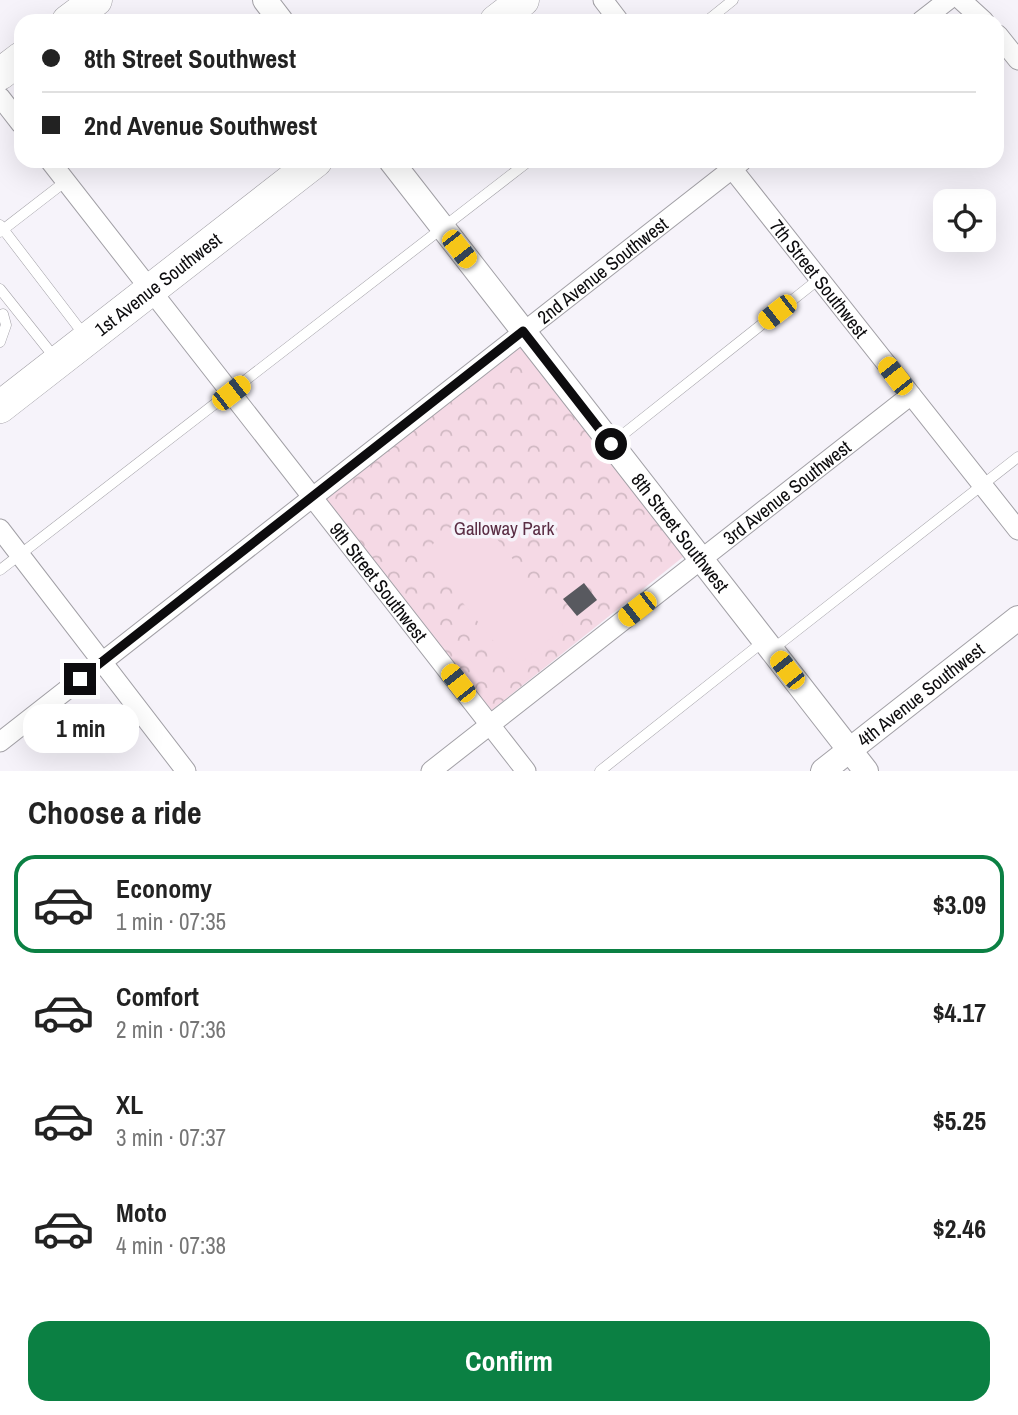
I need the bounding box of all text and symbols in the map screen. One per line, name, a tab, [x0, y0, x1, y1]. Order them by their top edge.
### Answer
text: 8th Street Southwest	[84, 41, 296, 76]
text: 2nd Avenue Southwest	[84, 108, 317, 143]
map controls	[933, 189, 996, 252]
button: locate	[933, 189, 996, 252]
street label: 2nd Avenue Southwest	[532, 211, 674, 330]
street label: 7th Street Southwest	[764, 214, 875, 344]
street label: 1st Avenue Southwest	[89, 226, 227, 342]
car	[438, 226, 481, 272]
car	[754, 291, 801, 333]
car	[874, 353, 917, 399]
car	[208, 372, 255, 414]
route start	[595, 428, 627, 460]
street label: 3rd Avenue Southwest	[717, 434, 857, 551]
street label: 8th Street Southwest	[626, 467, 736, 598]
park label: Galloway Park	[454, 515, 554, 541]
street label: 9th Street Southwest	[324, 517, 434, 648]
car	[614, 588, 661, 630]
street label: 4th Avenue Southwest	[852, 636, 990, 753]
car	[766, 647, 809, 693]
car	[437, 660, 480, 706]
route end	[64, 663, 96, 695]
callout: 1 min	[22, 704, 138, 752]
text: 1 min	[56, 713, 106, 744]
text: Choose a ride	[28, 791, 202, 834]
text: Economy	[116, 871, 212, 906]
icon: car	[32, 873, 95, 936]
text: $3.09	[933, 887, 986, 922]
text: 1 min · 07:35	[116, 906, 226, 937]
text: Comfort	[116, 979, 199, 1014]
icon: car	[32, 981, 95, 1044]
text: $4.17	[933, 995, 986, 1030]
text: 2 min · 07:36	[116, 1014, 226, 1045]
text: XL	[116, 1087, 143, 1122]
icon: car	[32, 1089, 95, 1152]
text: $5.25	[933, 1103, 986, 1138]
text: 3 min · 07:37	[116, 1122, 226, 1153]
text: Moto	[116, 1195, 167, 1230]
icon: car	[32, 1197, 95, 1260]
text: $2.46	[933, 1211, 986, 1246]
text: 4 min · 07:38	[116, 1230, 226, 1261]
button: Confirm	[28, 1321, 990, 1401]

